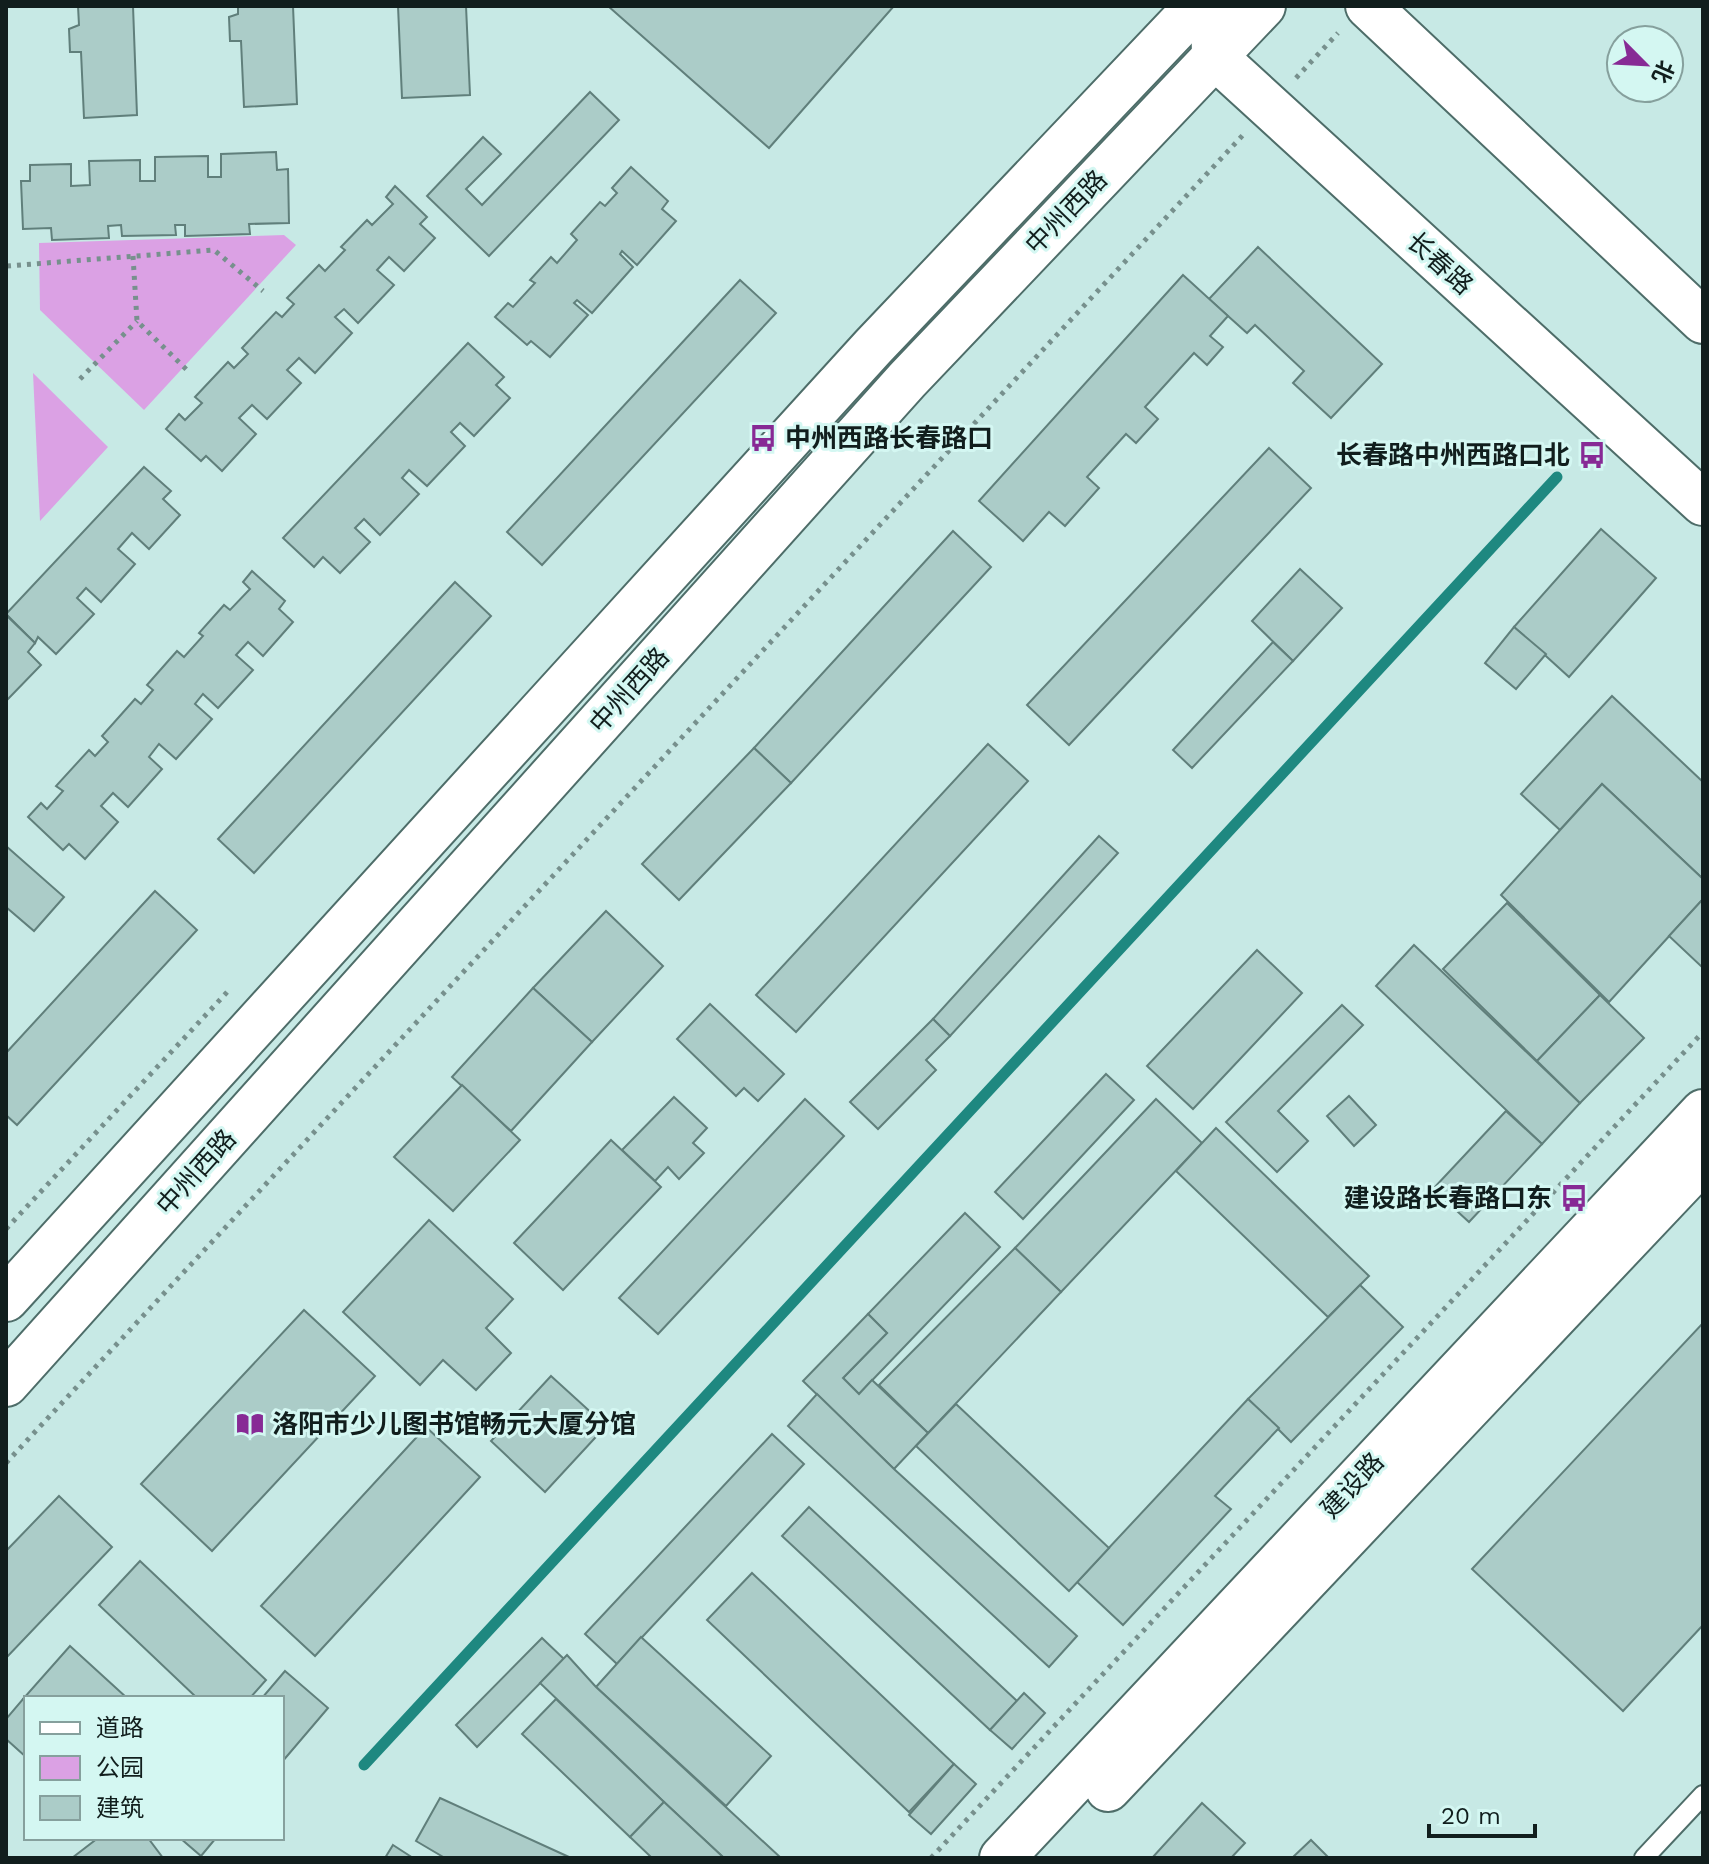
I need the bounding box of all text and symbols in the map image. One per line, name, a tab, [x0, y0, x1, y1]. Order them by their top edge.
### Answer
north arrow	[1605, 24, 1685, 104]
text: 北	[1647, 57, 1679, 87]
street label: 中州西路	[1019, 164, 1113, 260]
street label: 长春路	[1401, 226, 1479, 300]
bus stop icon: 中州西路长春路口	[748, 423, 778, 453]
place label: 中州西路长春路口	[785, 423, 993, 453]
place label: 长春路中州西路口北	[1336, 440, 1570, 470]
bus stop icon: 长春路中州西路口北	[1577, 440, 1607, 470]
street label: 中州西路	[583, 641, 675, 739]
street label: 中州西路	[150, 1123, 242, 1221]
place label: 建设路长春路口东	[1344, 1183, 1552, 1213]
bus stop icon: 建设路长春路口东	[1559, 1183, 1589, 1213]
library icon: 洛阳市少儿图书馆畅元大厦分馆	[235, 1409, 265, 1439]
place label: 洛阳市少儿图书馆畅元大厦分馆	[272, 1409, 636, 1439]
street label: 建设路	[1314, 1446, 1390, 1524]
legend	[24, 1696, 284, 1840]
text: 道路	[96, 1714, 144, 1742]
text: 公园	[96, 1754, 144, 1782]
scale bar	[1429, 1788, 1535, 1838]
text: 建筑	[96, 1794, 144, 1822]
text: 20 m	[1441, 1802, 1501, 1830]

